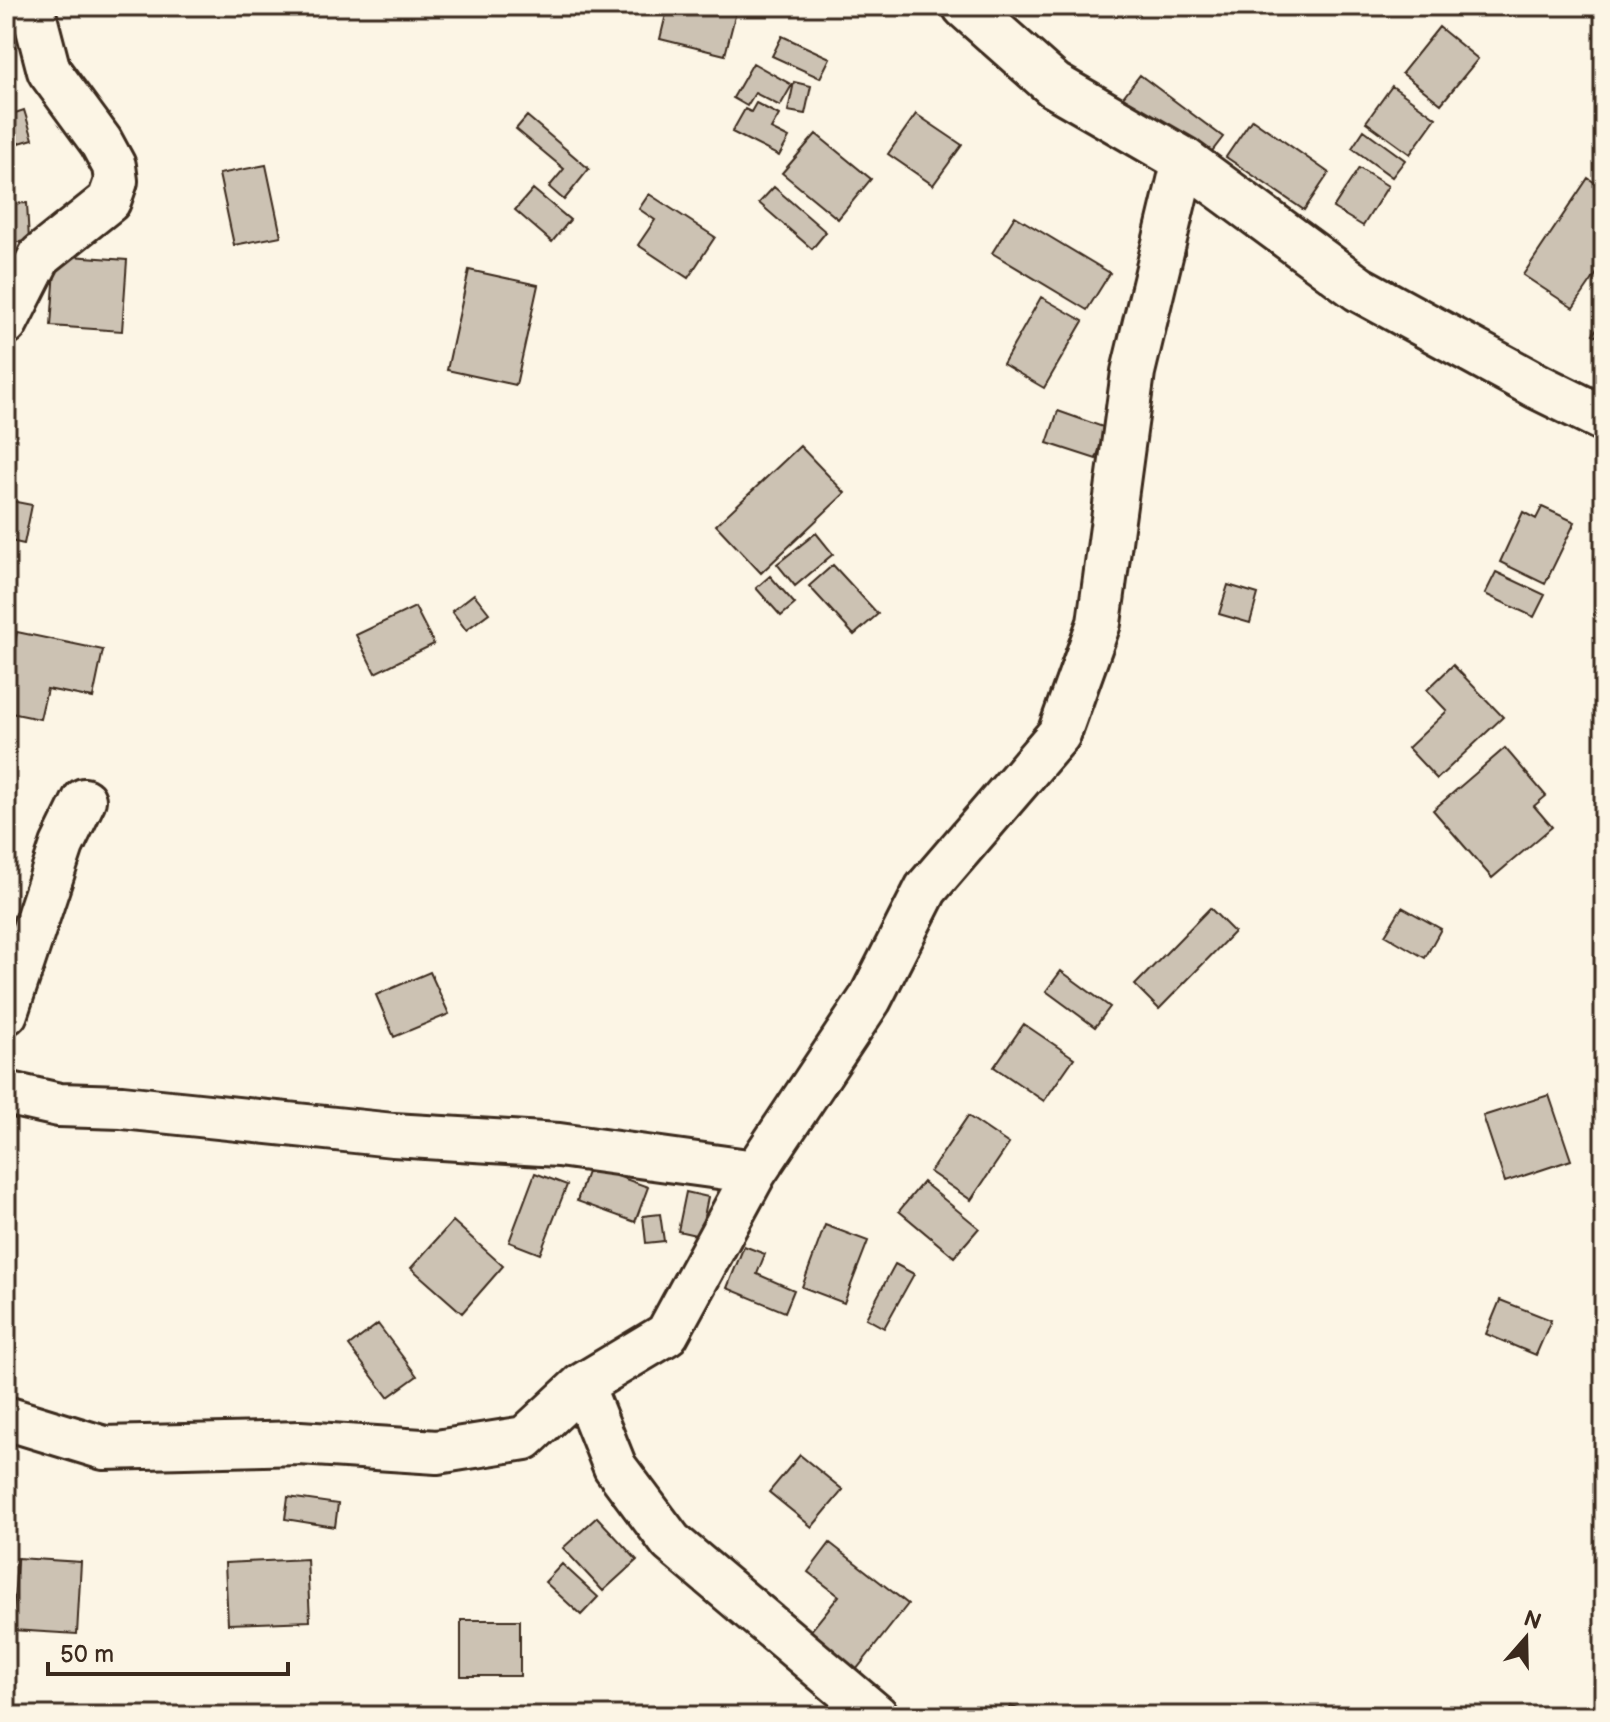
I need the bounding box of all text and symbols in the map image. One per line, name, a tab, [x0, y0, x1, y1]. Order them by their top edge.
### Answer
north arrow	[1486, 1598, 1566, 1678]
text: N	[1520, 1605, 1545, 1636]
scale bar	[48, 1626, 288, 1676]
text: 50 m	[60, 1640, 114, 1669]

